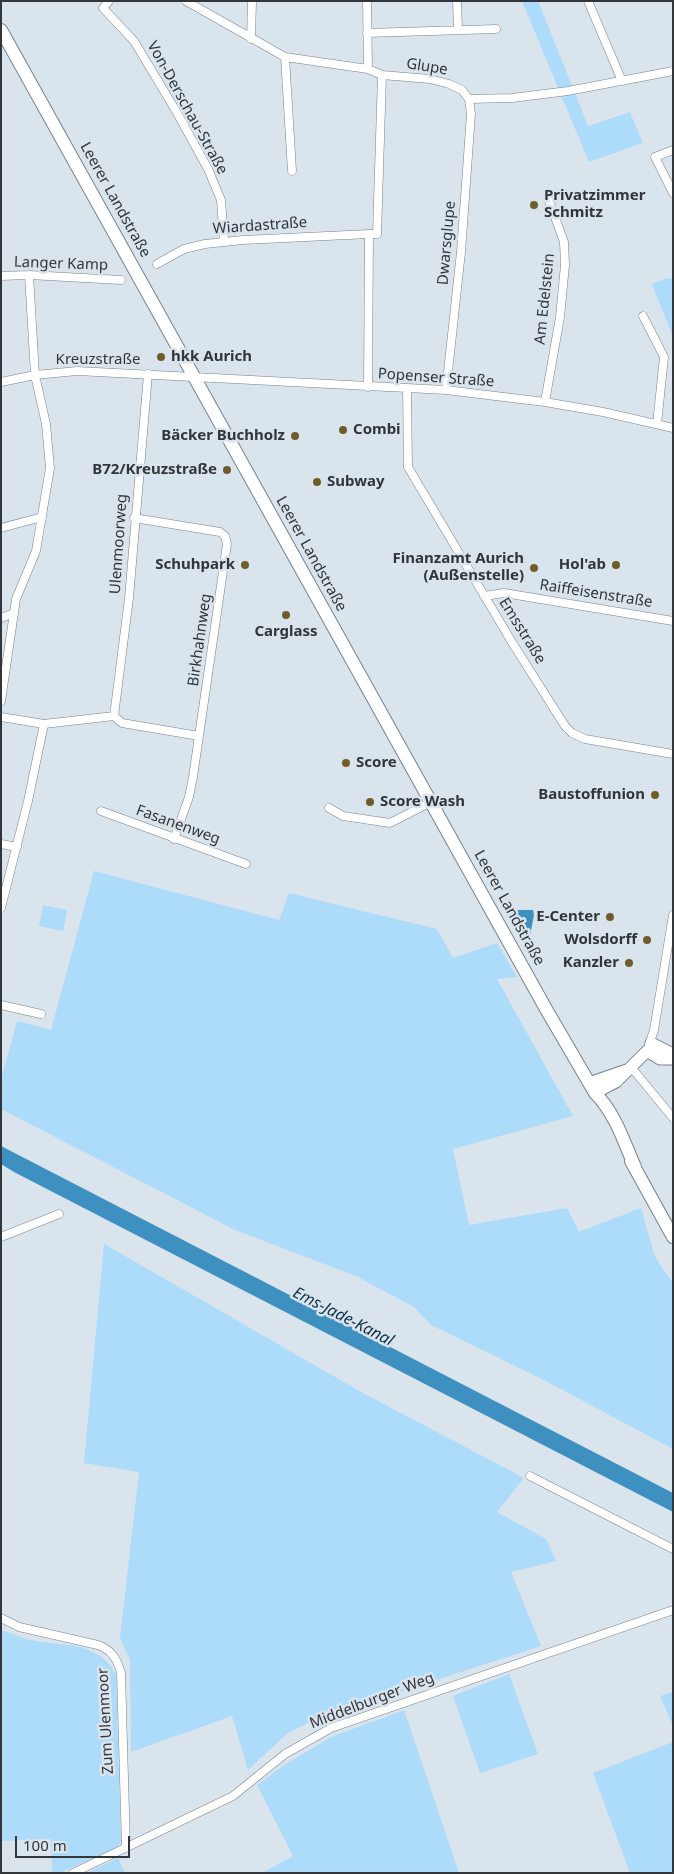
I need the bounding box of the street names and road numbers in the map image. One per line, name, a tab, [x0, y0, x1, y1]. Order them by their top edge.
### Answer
street label: Von-Derschau-Straße	[143, 38, 231, 178]
street label: Glupe	[405, 55, 449, 79]
street label: Leerer Landstraße	[76, 139, 154, 261]
street label: Dwarsglupe	[434, 200, 460, 286]
street label: Wiardastraße	[212, 214, 308, 238]
street label: Langer Kamp	[14, 253, 108, 275]
street label: Am Edelstein	[531, 253, 559, 345]
street label: Kreuzstraße	[56, 351, 140, 369]
street label: Popenser Straße	[377, 365, 495, 391]
street label: Ulenmoorweg	[107, 493, 131, 595]
street label: Leerer Landstraße	[272, 493, 350, 615]
street label: Raiffeisenstraße	[538, 576, 654, 612]
street label: Birkhahnweg	[185, 592, 215, 688]
street label: Emsstraße	[495, 595, 549, 667]
street label: Fasanenweg	[133, 801, 223, 849]
street label: Leerer Landstraße	[470, 847, 548, 969]
street label: Zum Ulenmoor	[94, 1667, 118, 1775]
street label: Middelburger Weg	[307, 1669, 437, 1733]

